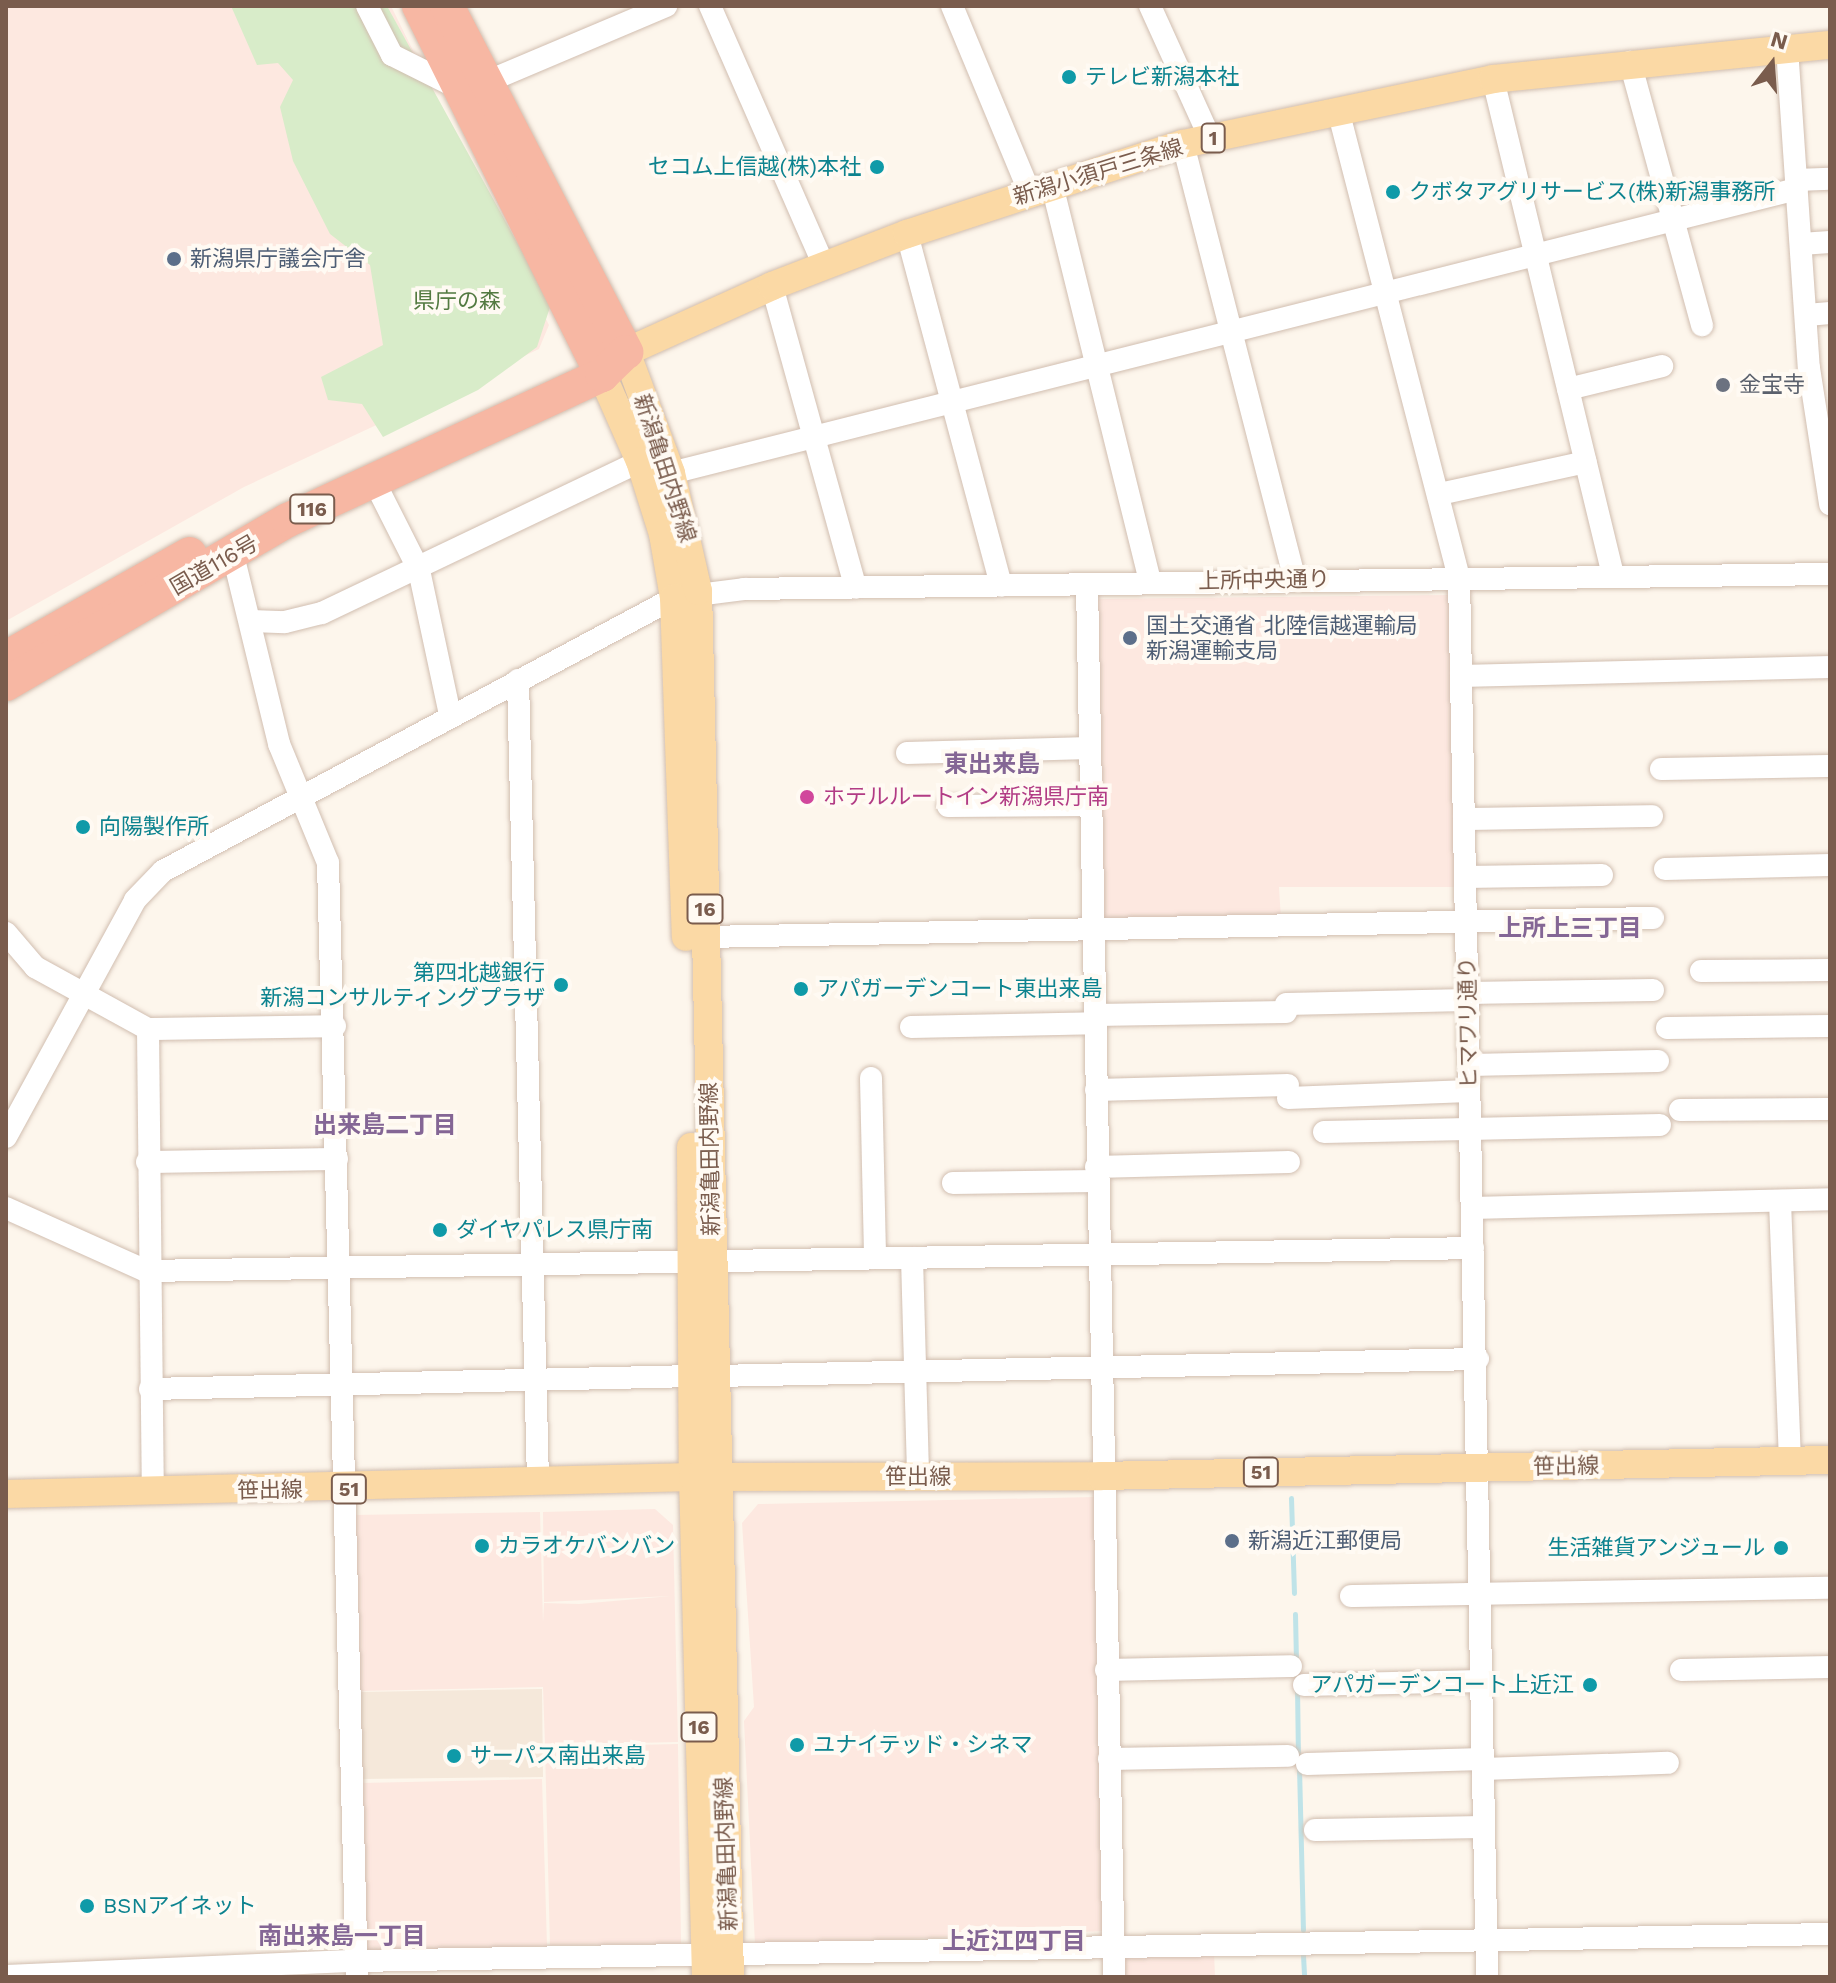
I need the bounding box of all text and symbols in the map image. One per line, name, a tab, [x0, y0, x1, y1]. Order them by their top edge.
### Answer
north arrow	[1732, 24, 1812, 104]
text: N	[1768, 26, 1791, 55]
place label: テレビ新潟本社	[1085, 64, 1239, 90]
marker: テレビ新潟本社	[1060, 68, 1078, 86]
road number: 1	[1199, 122, 1227, 154]
street label: 新潟小須戸三条線	[1010, 134, 1186, 210]
place label: セコム上信越(株)本社	[648, 154, 861, 180]
marker: セコム上信越(株)本社	[868, 158, 886, 176]
place label: クボタアグリサービス(株)新潟事務所	[1409, 179, 1776, 205]
marker: クボタアグリサービス(株)新潟事務所	[1384, 183, 1402, 201]
place label: 新潟県庁議会庁舎	[190, 246, 366, 272]
marker: 新潟県庁議会庁舎	[165, 250, 183, 268]
park label: 県庁の森	[413, 288, 501, 314]
place label: 金宝寺	[1739, 372, 1805, 398]
marker: 金宝寺	[1714, 376, 1732, 394]
street label: 新潟亀田内野線	[629, 391, 701, 545]
road number: 116	[288, 493, 336, 525]
street label: 国道116号	[166, 529, 262, 601]
street label: 上所中央通り	[1198, 566, 1330, 594]
place label: 国土交通省 北陸信越運輸局 新潟運輸支局	[1146, 612, 1418, 664]
marker: 国土交通省 北陸信越運輸局 新潟運輸支局	[1121, 629, 1139, 647]
district label: 東出来島	[944, 751, 1040, 779]
place label: ホテルルートイン新潟県庁南	[823, 784, 1109, 810]
marker: ホテルルートイン新潟県庁南	[798, 788, 816, 806]
place label: 向陽製作所	[99, 814, 209, 840]
marker: 向陽製作所	[74, 818, 92, 836]
road number: 16	[685, 893, 725, 925]
district label: 上所上三丁目	[1498, 915, 1642, 943]
street label: ヒマワリ通り	[1454, 957, 1482, 1089]
place label: 第四北越銀行 新潟コンサルティングプラザ	[259, 959, 545, 1010]
marker: 第四北越銀行 新潟コンサルティングプラザ	[552, 976, 570, 994]
place label: アパガーデンコート東出来島	[817, 976, 1103, 1002]
marker: アパガーデンコート東出来島	[792, 980, 810, 998]
street label: 新潟亀田内野線	[695, 1082, 725, 1236]
district label: 出来島二丁目	[313, 1112, 457, 1140]
place label: ダイヤパレス県庁南	[456, 1217, 654, 1243]
marker: ダイヤパレス県庁南	[431, 1221, 449, 1239]
street label: 笹出線	[1533, 1452, 1599, 1480]
road number: 51	[1241, 1456, 1281, 1488]
street label: 笹出線	[885, 1464, 951, 1490]
road number: 51	[329, 1473, 369, 1505]
street label: 笹出線	[237, 1476, 303, 1504]
place label: 新潟近江郵便局	[1248, 1528, 1402, 1554]
marker: 新潟近江郵便局	[1223, 1532, 1241, 1550]
place label: カラオケバンバン	[498, 1533, 674, 1559]
place label: 生活雑貨アンジュール	[1545, 1535, 1765, 1561]
marker: カラオケバンバン	[473, 1537, 491, 1555]
marker: 生活雑貨アンジュール	[1772, 1539, 1790, 1557]
place label: アパガーデンコート上近江	[1310, 1672, 1574, 1698]
marker: アパガーデンコート上近江	[1581, 1676, 1599, 1694]
road number: 16	[679, 1711, 719, 1743]
place label: ユナイテッド・シネマ	[813, 1732, 1033, 1758]
marker: ユナイテッド・シネマ	[788, 1736, 806, 1754]
place label: サーパス南出来島	[470, 1743, 646, 1769]
marker: サーパス南出来島	[445, 1747, 463, 1765]
street label: 新潟亀田内野線	[710, 1777, 742, 1931]
place label: BSNアイネット	[103, 1893, 258, 1919]
marker: BSNアイネット	[78, 1897, 96, 1915]
district label: 南出来島一丁目	[258, 1923, 426, 1951]
district label: 上近江四丁目	[942, 1928, 1086, 1956]

